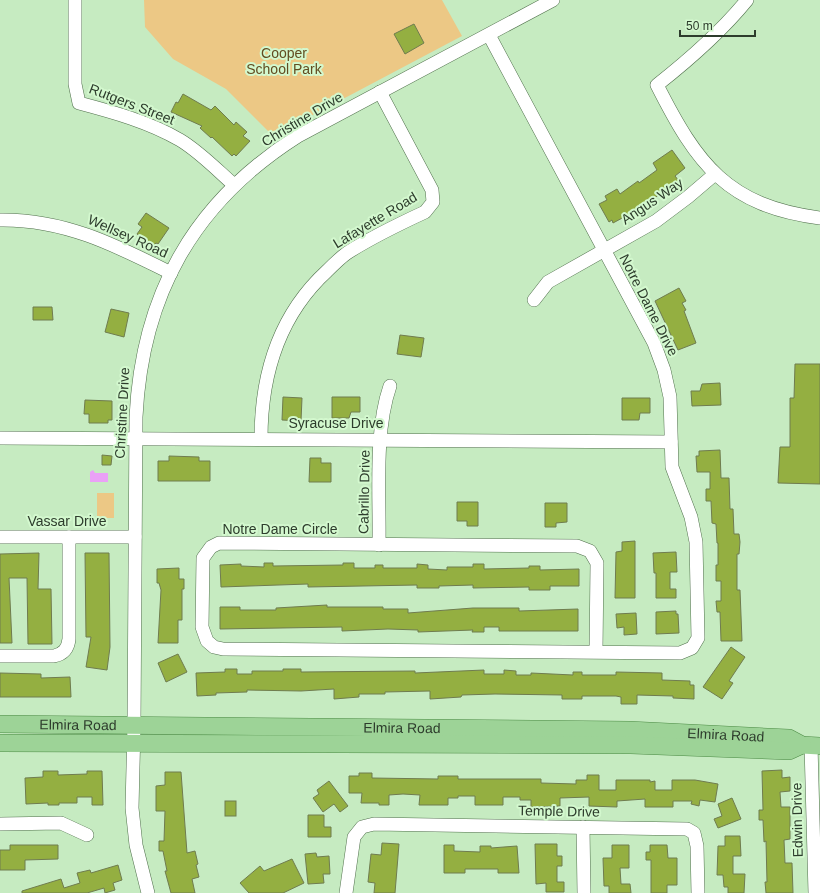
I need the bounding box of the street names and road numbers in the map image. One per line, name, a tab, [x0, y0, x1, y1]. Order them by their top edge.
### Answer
street label: Rutgers Street	[87, 80, 177, 128]
street label: Christine Drive	[259, 88, 346, 150]
street label: Angus Way	[618, 174, 686, 228]
street label: Lafayette Road	[330, 189, 420, 251]
street label: Wellsey Road	[85, 211, 171, 261]
street label: Notre Dame Drive	[616, 251, 682, 359]
street label: Christine Drive	[112, 367, 132, 459]
street label: Syracuse Drive	[289, 415, 384, 431]
street label: Cabrillo Drive	[355, 450, 373, 534]
street label: Vassar Drive	[27, 513, 107, 529]
street label: Notre Dame Circle	[222, 521, 338, 537]
street label: Elmira Road	[39, 716, 117, 733]
street label: Elmira Road	[363, 719, 441, 736]
street label: Elmira Road	[687, 725, 765, 745]
street label: Edwin Drive	[788, 782, 806, 857]
street label: Temple Drive	[518, 802, 600, 820]

